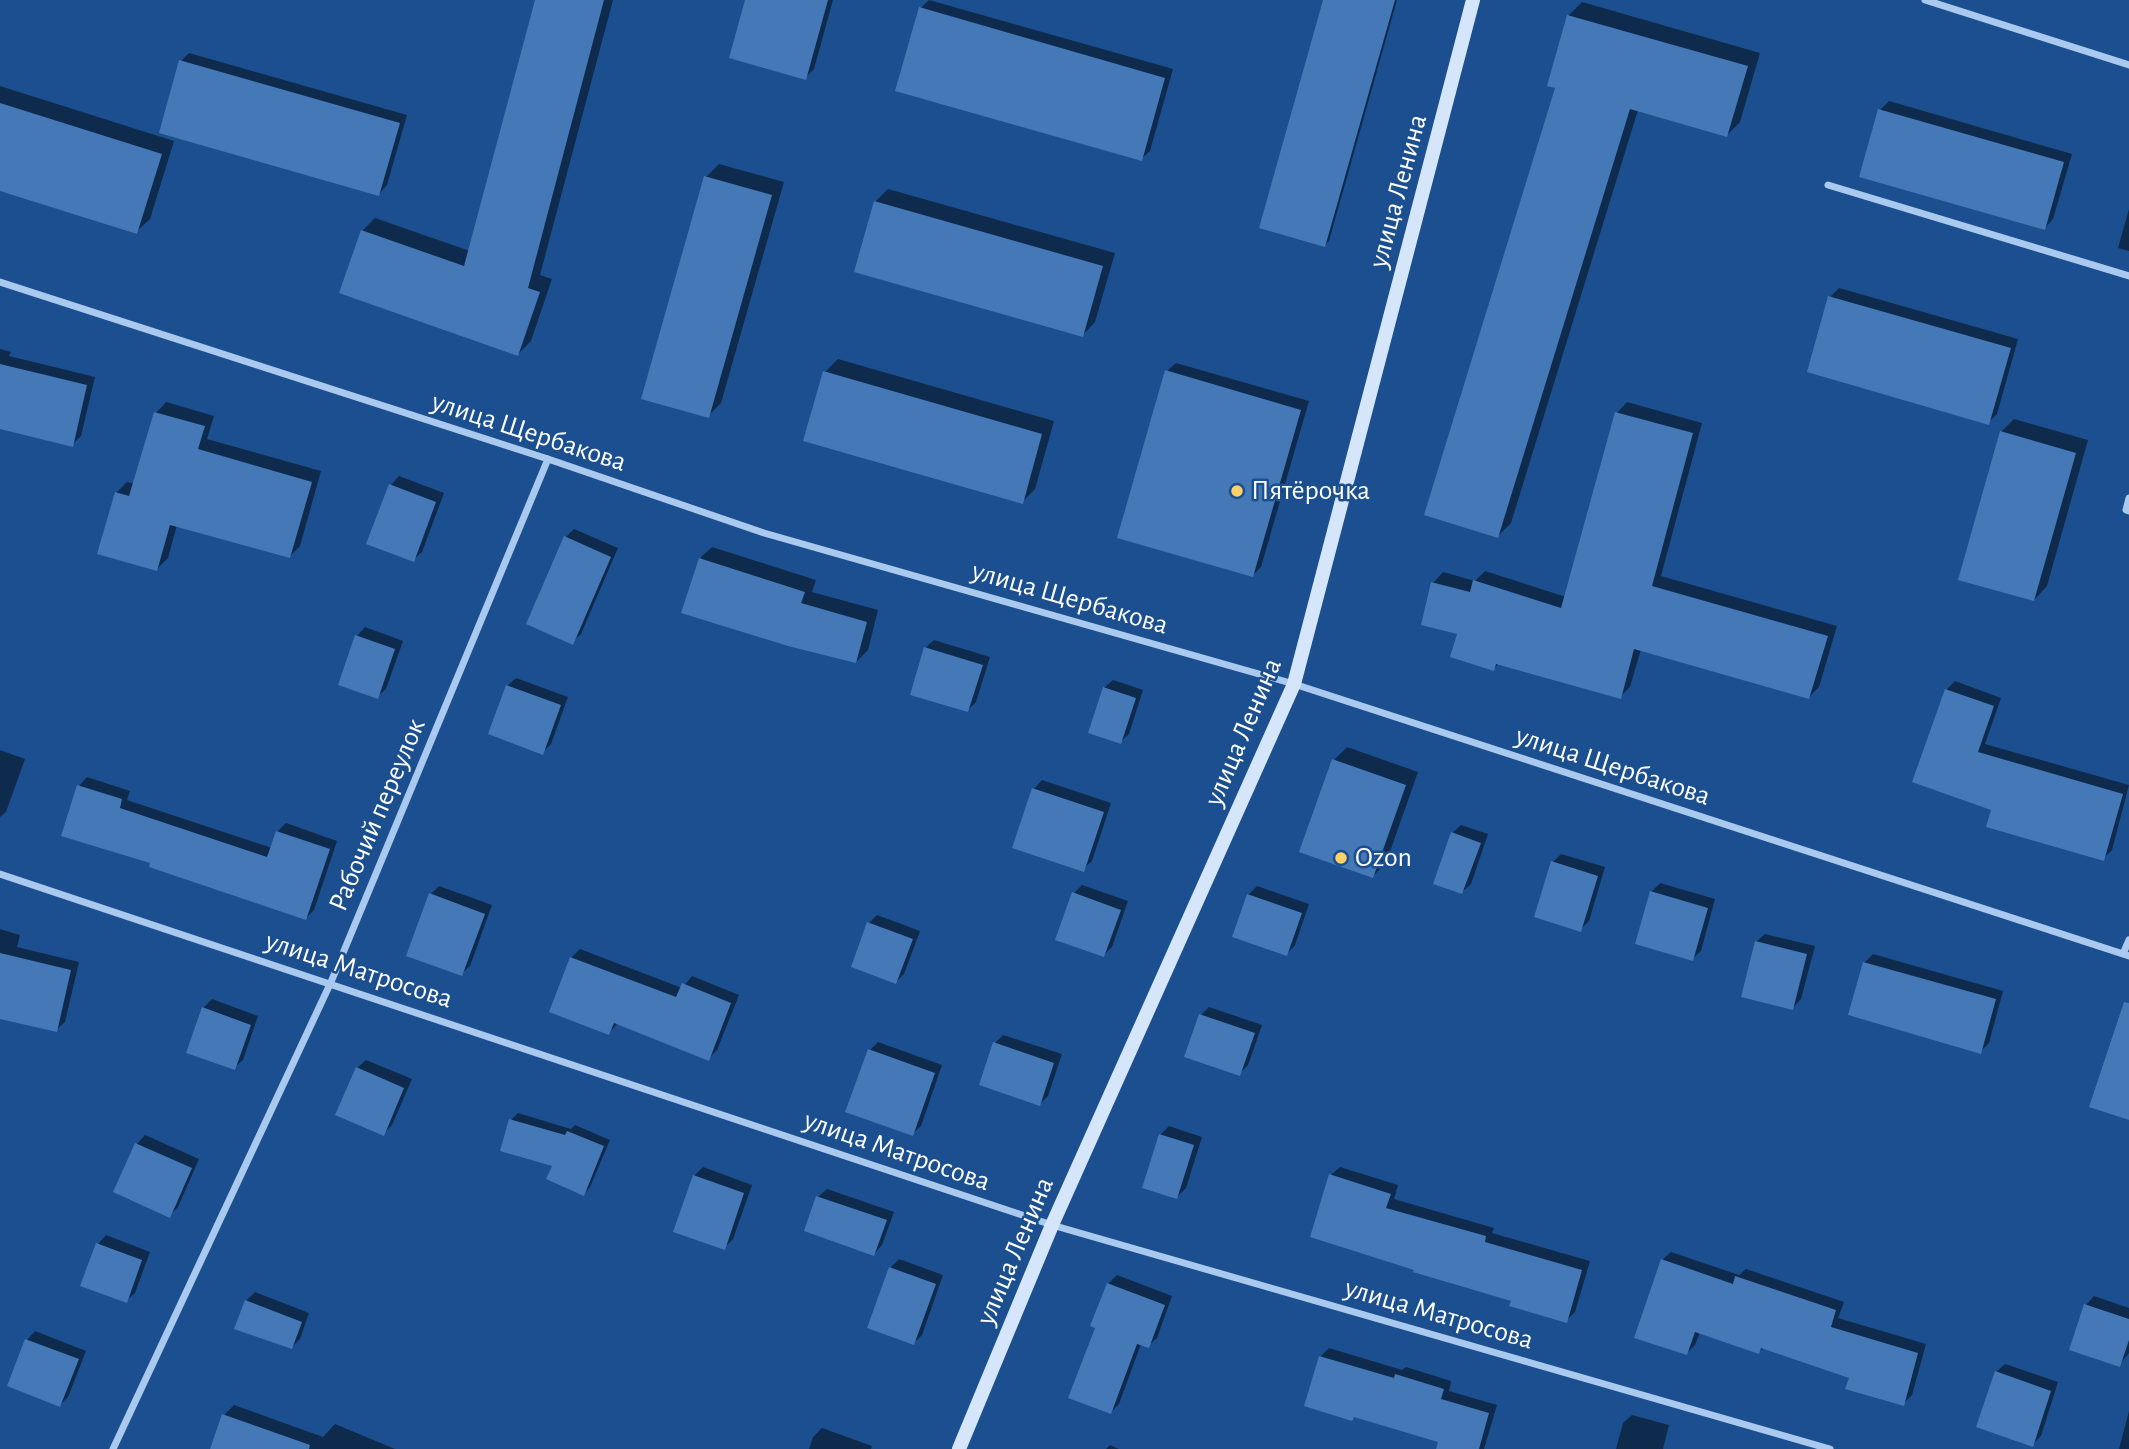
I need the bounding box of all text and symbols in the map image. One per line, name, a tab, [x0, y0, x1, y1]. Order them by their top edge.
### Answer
street label: улица Ленина	[1361, 111, 1435, 271]
street label: улица Щербакова	[427, 385, 631, 479]
place label: Пятёрочка	[1251, 474, 1370, 508]
marker: Пятёрочка	[1229, 483, 1245, 499]
street label: улица Щербакова	[968, 554, 1172, 642]
street label: улица Ленина	[1197, 653, 1289, 811]
street label: Рабочий переулок	[321, 714, 433, 916]
street label: улица Щербакова	[1511, 719, 1715, 813]
place label: Ozon	[1355, 841, 1412, 875]
marker: Ozon	[1333, 850, 1349, 866]
street label: улица Матросова	[261, 924, 457, 1016]
street label: улица Матросова	[800, 1103, 994, 1199]
street label: улица Ленина	[969, 1172, 1061, 1330]
street label: улица Матросова	[1341, 1271, 1537, 1357]

